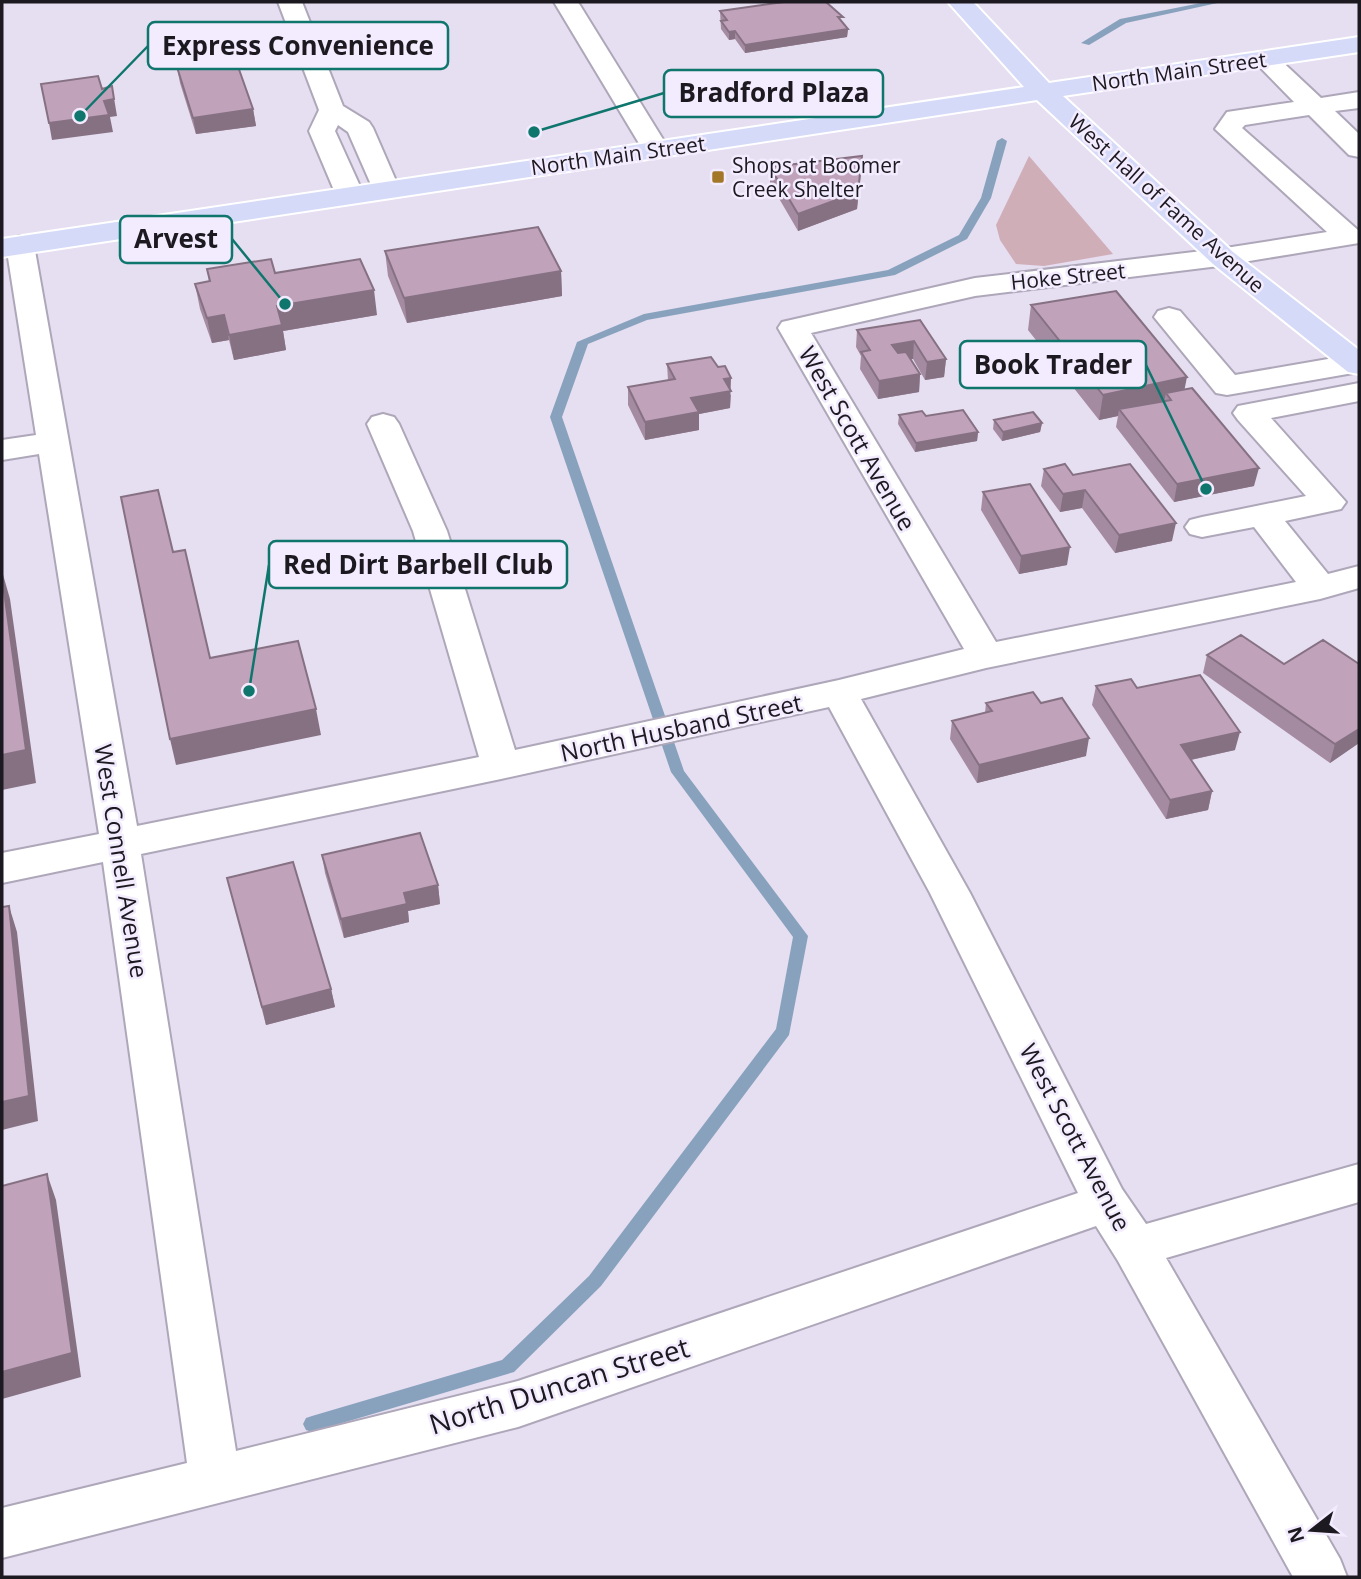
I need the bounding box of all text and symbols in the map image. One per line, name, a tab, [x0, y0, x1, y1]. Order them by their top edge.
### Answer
callout: Express Convenience	[148, 22, 448, 69]
text: Express Convenience	[162, 27, 434, 63]
street label: North Main Street	[1090, 45, 1268, 97]
callout: Bradford Plaza	[664, 70, 883, 117]
text: Bradford Plaza	[679, 74, 869, 110]
street label: West Hall of Fame Avenue	[1063, 107, 1271, 299]
street label: North Main Street	[529, 129, 707, 181]
place label: Shops at Boomer Creek Shelter	[732, 151, 901, 203]
marker: Shops at Boomer Creek Shelter	[710, 169, 726, 185]
callout: Arvest	[120, 216, 232, 263]
text: Arvest	[134, 220, 218, 256]
street label: Hoke Street	[1009, 256, 1127, 296]
street label: West Scott Avenue	[792, 340, 924, 536]
callout: Book Trader	[960, 341, 1146, 388]
text: Book Trader	[974, 346, 1133, 382]
callout: Red Dirt Barbell Club	[269, 541, 567, 588]
text: Red Dirt Barbell Club	[283, 546, 553, 582]
street label: North Husband Street	[557, 685, 805, 769]
street label: West Connell Avenue	[87, 742, 157, 980]
street label: West Scott Avenue	[1013, 1037, 1139, 1237]
street label: North Duncan Street	[424, 1327, 694, 1443]
north arrow	[1277, 1495, 1347, 1565]
text: N	[1281, 1524, 1310, 1546]

